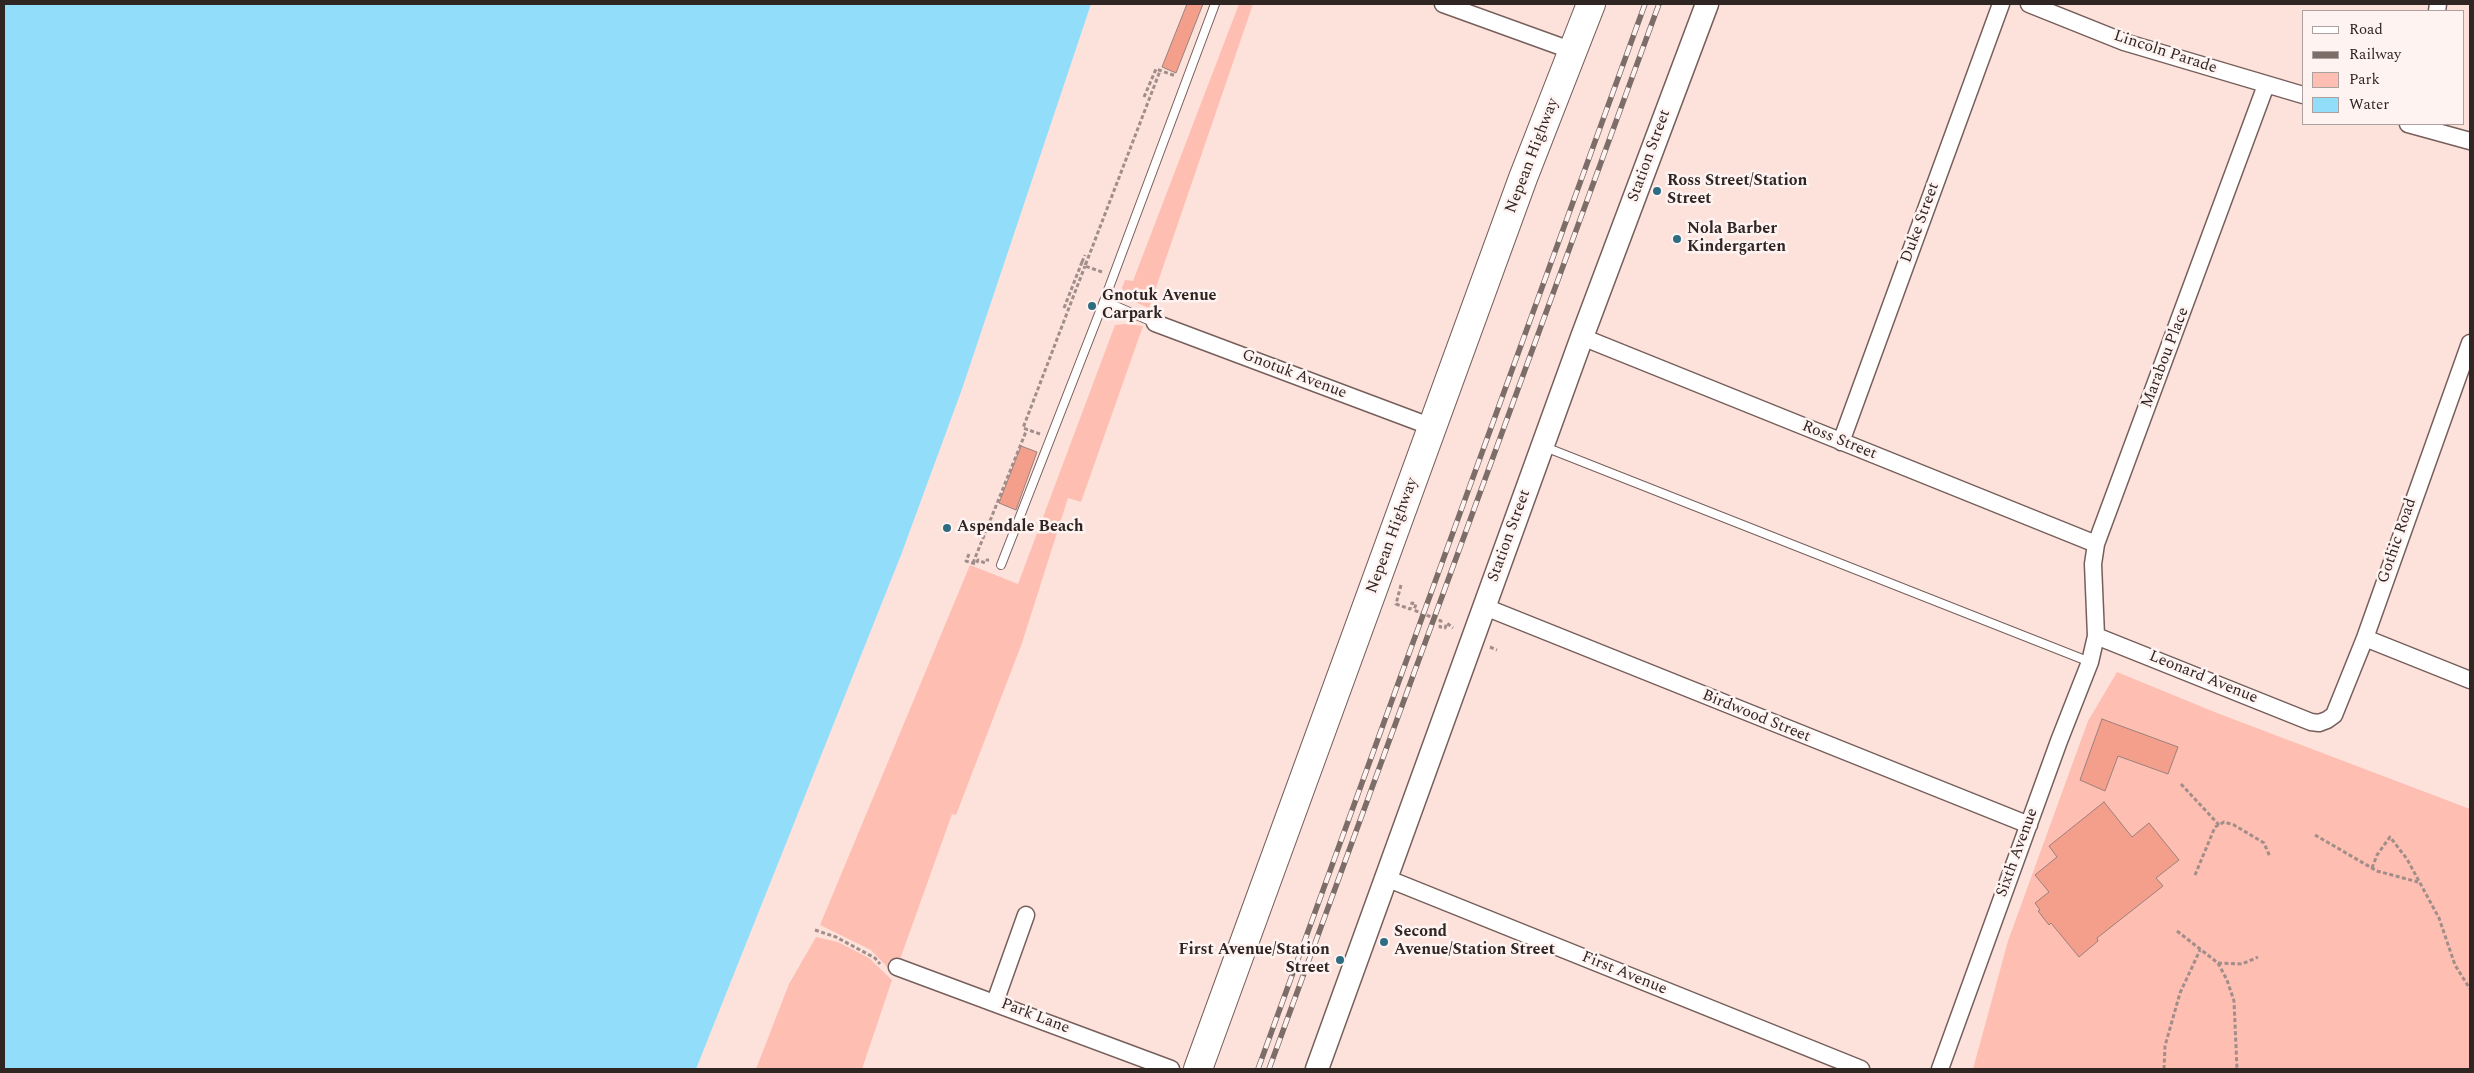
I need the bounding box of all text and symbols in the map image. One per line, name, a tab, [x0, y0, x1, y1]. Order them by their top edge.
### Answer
legend	[2302, 10, 2464, 125]
text: Road	[2349, 18, 2383, 41]
street label: Lincoln Parade	[2111, 27, 2219, 79]
text: Railway	[2349, 43, 2401, 66]
text: Park	[2349, 68, 2380, 91]
text: Water	[2349, 93, 2389, 116]
street label: Nepean Highway	[1502, 96, 1564, 216]
street label: Station Street	[1624, 107, 1676, 205]
place label: Ross Street/Station Street	[1667, 172, 1807, 210]
street label: Duke Street	[1898, 180, 1944, 266]
marker: Ross Street/Station Street	[1651, 185, 1663, 197]
place label: Nola Barber Kindergarten	[1687, 220, 1786, 258]
marker: Nola Barber Kindergarten	[1671, 233, 1683, 245]
place label: Gnotuk Avenue Carpark	[1102, 287, 1217, 325]
marker: Gnotuk Avenue Carpark	[1086, 300, 1098, 312]
street label: Marabou Place	[2138, 305, 2194, 411]
street label: Gnotuk Avenue	[1239, 346, 1349, 404]
street label: Ross Street	[1799, 417, 1879, 465]
street label: Nepean Highway	[1363, 475, 1423, 597]
street label: Station Street	[1484, 487, 1536, 585]
street label: Gothic Road	[2375, 496, 2421, 586]
place label: Aspendale Beach	[957, 518, 1084, 538]
marker: Aspendale Beach	[941, 522, 953, 534]
street label: Leonard Avenue	[2146, 647, 2260, 709]
street label: Birdwood Street	[1699, 687, 1813, 747]
street label: Sixth Avenue	[1993, 806, 2043, 900]
place label: Second Avenue/Station Street	[1394, 923, 1555, 961]
marker: Second Avenue/Station Street	[1378, 936, 1390, 948]
place label: First Avenue/Station Street	[1178, 941, 1330, 979]
street label: First Avenue	[1579, 948, 1669, 1000]
marker: First Avenue/Station Street	[1334, 954, 1346, 966]
street label: Park Lane	[998, 995, 1072, 1039]

